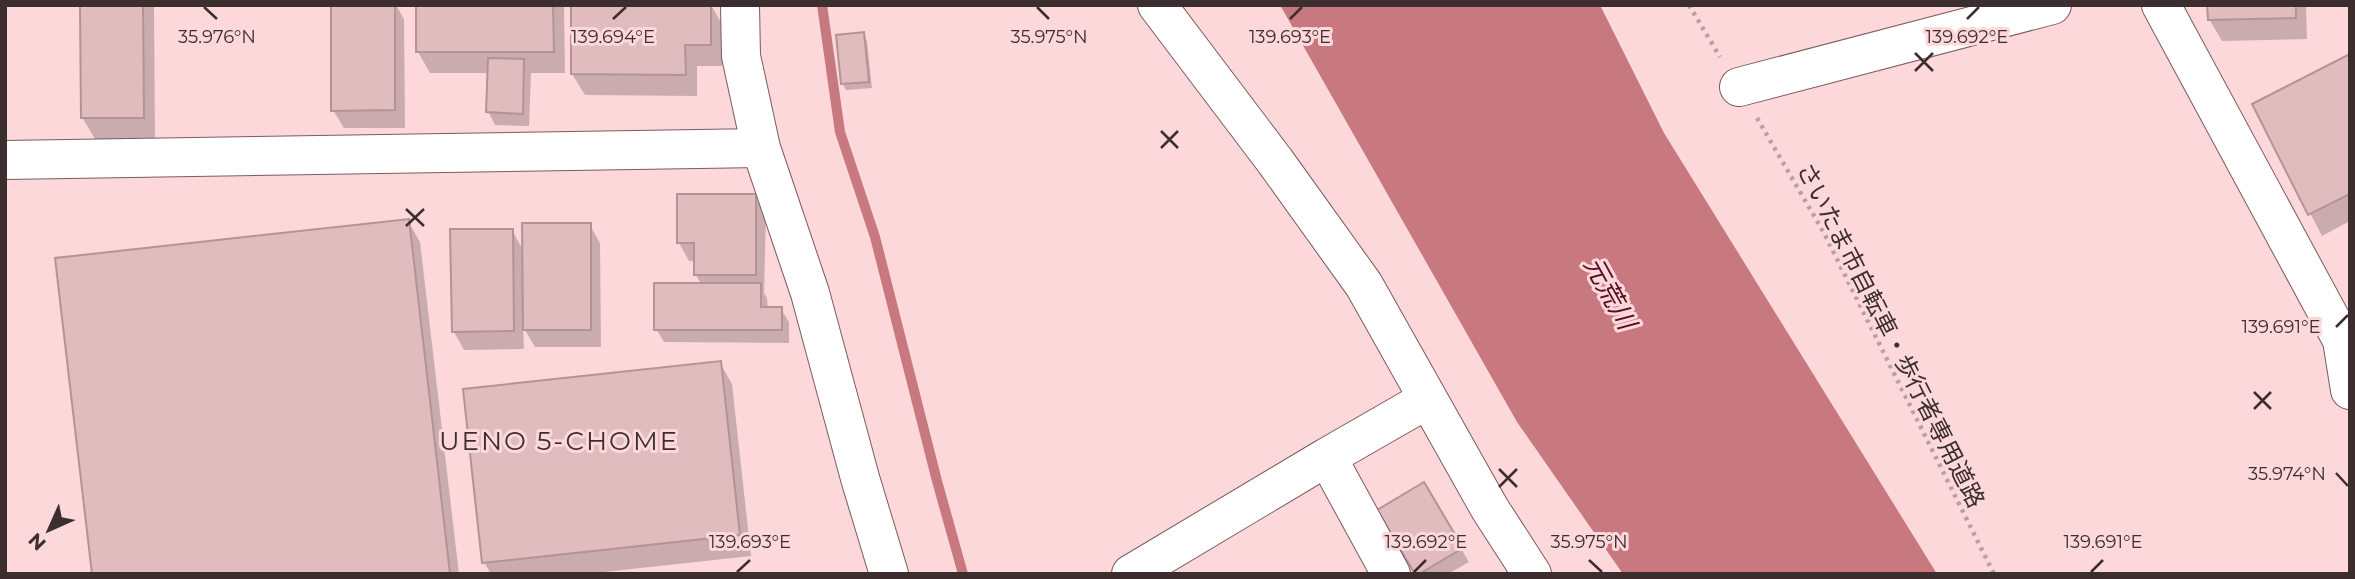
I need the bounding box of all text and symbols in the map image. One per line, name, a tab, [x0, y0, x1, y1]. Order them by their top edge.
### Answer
text: 35.976°N	[178, 26, 256, 48]
text: 139.694°E	[571, 26, 655, 48]
text: 35.975°N	[1010, 26, 1088, 48]
text: 139.693°E	[1249, 26, 1331, 48]
text: 139.692°E	[1926, 26, 2008, 48]
street label: さいたま市自転車・歩行者専用道路	[1791, 158, 1991, 512]
water label: 元荒川	[1577, 251, 1644, 337]
text: 139.691°E	[2241, 316, 2321, 338]
district label: UENO 5-CHOME	[439, 425, 679, 457]
text: 35.974°N	[2248, 463, 2326, 485]
north arrow	[14, 495, 84, 565]
text: N	[24, 528, 51, 555]
text: 139.693°E	[709, 531, 791, 553]
text: 139.692°E	[1385, 531, 1467, 553]
text: 35.975°N	[1550, 531, 1628, 553]
text: 139.691°E	[2063, 531, 2143, 553]

